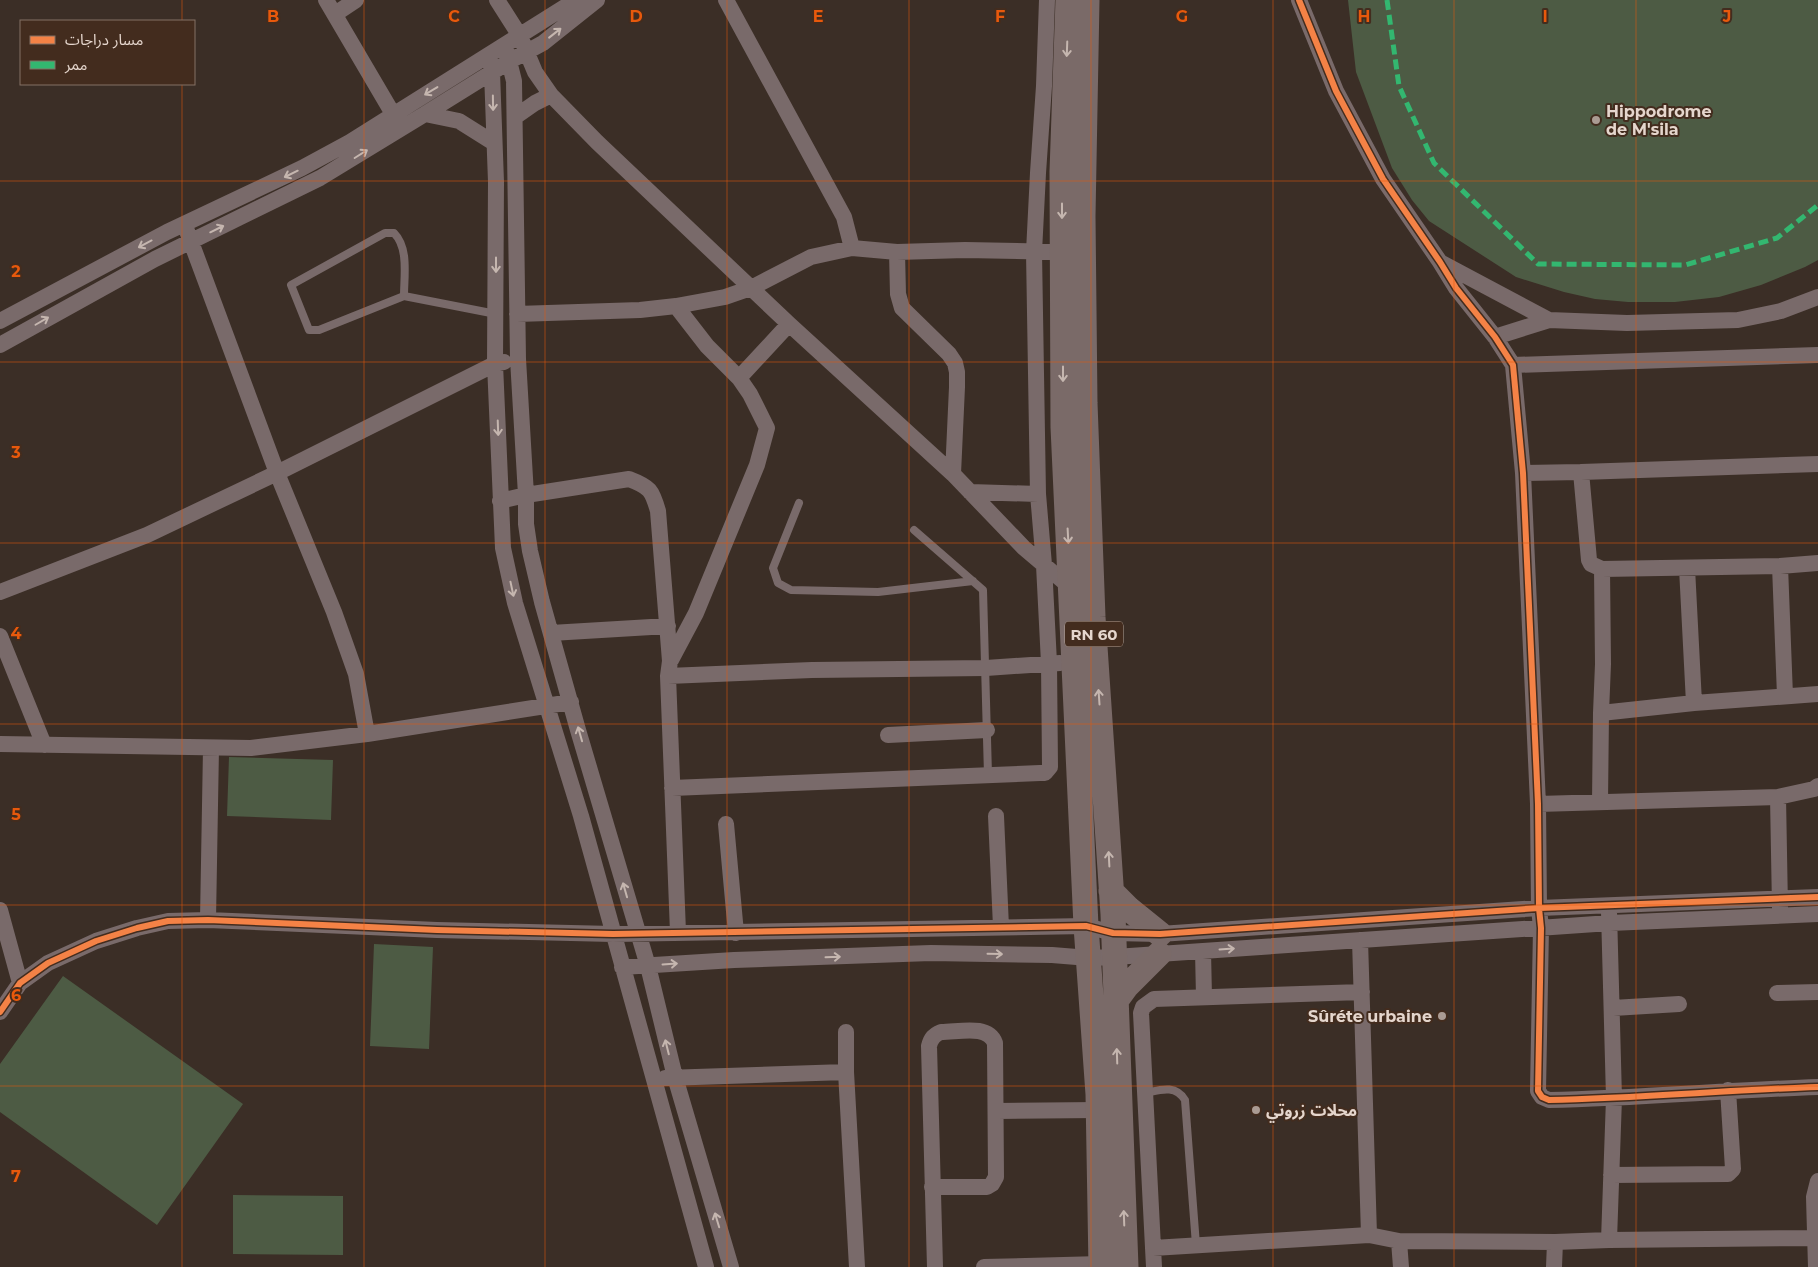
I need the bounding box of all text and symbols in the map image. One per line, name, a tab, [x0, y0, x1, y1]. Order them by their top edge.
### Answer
text: B	[267, 7, 279, 26]
text: C	[448, 7, 460, 26]
text: D	[629, 7, 643, 26]
text: E	[813, 7, 823, 26]
text: F	[995, 7, 1005, 26]
text: G	[1176, 7, 1188, 26]
text: H	[1358, 7, 1370, 26]
text: I	[1542, 7, 1548, 26]
text: J	[1722, 7, 1731, 26]
legend	[20, 20, 195, 85]
one-way arrow	[549, 27, 562, 38]
text: مسار دراجات	[65, 30, 143, 49]
one-way arrow	[1062, 40, 1071, 56]
text: ممر	[64, 55, 88, 74]
one-way arrow	[424, 86, 438, 96]
one-way arrow	[488, 94, 498, 111]
place label: Hippodrome de M'sila	[1606, 102, 1712, 139]
marker: Hippodrome de M'sila	[1590, 114, 1602, 126]
one-way arrow	[353, 148, 367, 158]
one-way arrow	[284, 170, 299, 179]
one-way arrow	[1057, 202, 1067, 219]
one-way arrow	[209, 223, 224, 233]
one-way arrow	[138, 240, 153, 249]
one-way arrow	[491, 257, 501, 273]
text: 2	[11, 262, 21, 281]
one-way arrow	[35, 316, 50, 326]
one-way arrow	[1058, 365, 1068, 381]
one-way arrow	[493, 420, 502, 436]
text: 3	[10, 443, 21, 462]
one-way arrow	[1063, 528, 1073, 544]
one-way arrow	[508, 581, 517, 597]
road number: RN 60	[1065, 622, 1123, 646]
text: 4	[10, 624, 22, 643]
one-way arrow	[1094, 689, 1103, 705]
one-way arrow	[574, 727, 584, 743]
text: 5	[11, 805, 21, 824]
one-way arrow	[1104, 851, 1113, 867]
one-way arrow	[620, 883, 630, 899]
one-way arrow	[1219, 944, 1235, 954]
one-way arrow	[986, 949, 1003, 959]
one-way arrow	[825, 952, 841, 961]
one-way arrow	[662, 960, 678, 969]
text: 6	[11, 986, 21, 1005]
place label: Sûréte urbaine	[1308, 1007, 1432, 1026]
marker: Sûréte urbaine	[1436, 1010, 1448, 1022]
one-way arrow	[662, 1040, 671, 1056]
one-way arrow	[1113, 1048, 1122, 1064]
place label: محلات زروتي	[1266, 1101, 1357, 1123]
marker: محلات زروتي	[1250, 1104, 1262, 1116]
text: 7	[11, 1167, 21, 1186]
one-way arrow	[1119, 1211, 1129, 1227]
one-way arrow	[711, 1213, 721, 1229]

